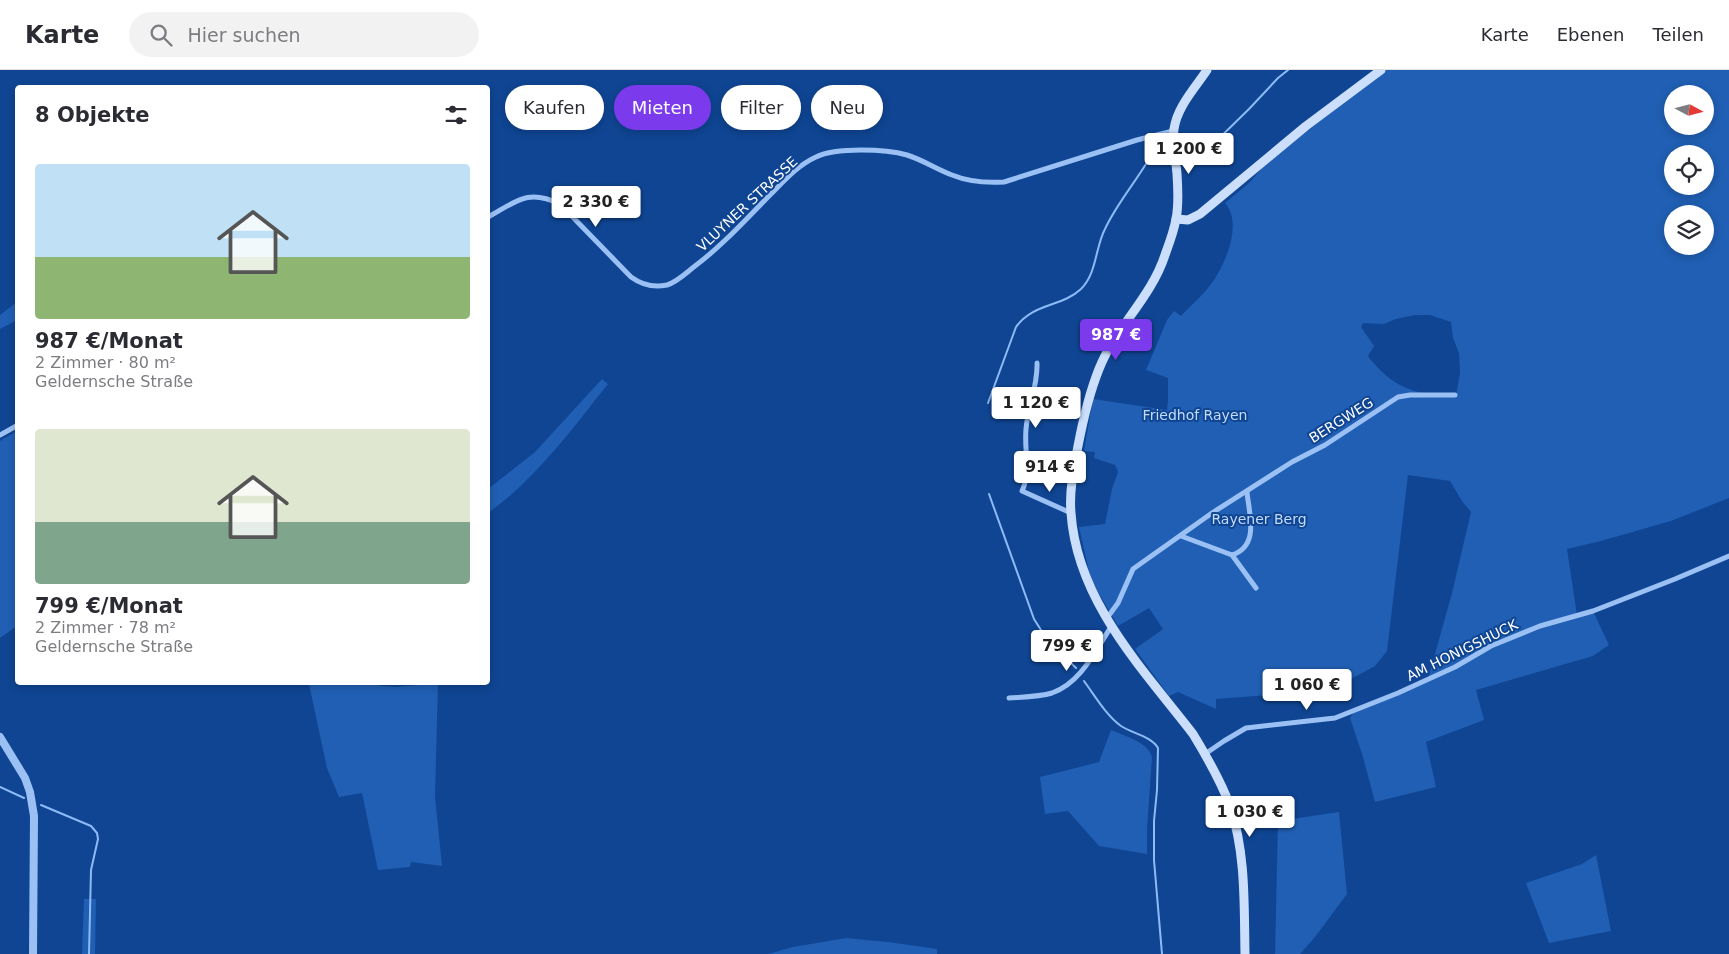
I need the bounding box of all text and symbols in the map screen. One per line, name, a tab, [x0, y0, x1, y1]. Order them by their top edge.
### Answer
search box	[129, 12, 479, 57]
text: Karte	[25, 21, 99, 49]
icon: search	[147, 21, 175, 49]
text: Hier suchen	[187, 24, 301, 46]
text: Karte	[1481, 24, 1529, 45]
text: Ebenen	[1557, 24, 1625, 45]
text: Teilen	[1653, 24, 1704, 45]
chip: Kaufen	[505, 85, 604, 130]
chip: Mieten	[614, 85, 711, 130]
chip: Filter	[721, 85, 801, 130]
chip: Neu	[811, 85, 883, 130]
north arrow	[1664, 85, 1714, 135]
map controls	[1664, 85, 1714, 255]
icon: filters	[442, 101, 470, 129]
text: 8 Objekte	[35, 103, 150, 127]
pin: 1 200 €	[1143, 132, 1235, 175]
text: 1 200 €	[1156, 139, 1222, 158]
button: locate	[1664, 145, 1714, 195]
street label: VLUYNER STRASSE	[693, 153, 801, 255]
pin: 2 330 €	[550, 186, 642, 228]
text: 2 330 €	[563, 192, 629, 211]
icon: home	[208, 197, 298, 287]
button: layers	[1664, 205, 1714, 255]
pin: 987 €	[1081, 318, 1151, 361]
text: 987 €	[1091, 325, 1141, 344]
text: 987 €/Monat	[35, 329, 183, 353]
text: 2 Zimmer · 80 m²	[35, 353, 176, 372]
text: Geldernsche Straße	[35, 372, 193, 391]
pin: 1 120 €	[990, 386, 1082, 429]
text: 1 120 €	[1003, 393, 1069, 412]
street label: BERGWEG	[1306, 394, 1376, 446]
park label: Friedhof Rayen	[1143, 407, 1247, 423]
pin: 914 €	[1015, 450, 1085, 493]
text: 914 €	[1025, 457, 1075, 476]
icon: home	[208, 462, 298, 552]
park label: Rayener Berg	[1211, 511, 1307, 527]
text: 799 €/Monat	[35, 594, 183, 618]
street label: AM HONIGSHUCK	[1404, 616, 1521, 684]
text: 2 Zimmer · 78 m²	[35, 618, 176, 637]
pin: 799 €	[1032, 630, 1102, 672]
text: 799 €	[1042, 636, 1092, 655]
text: Geldernsche Straße	[35, 637, 193, 656]
pin: 1 060 €	[1261, 668, 1353, 711]
text: 1 060 €	[1274, 675, 1340, 694]
pin: 1 030 €	[1204, 796, 1296, 838]
text: 1 030 €	[1217, 802, 1283, 821]

